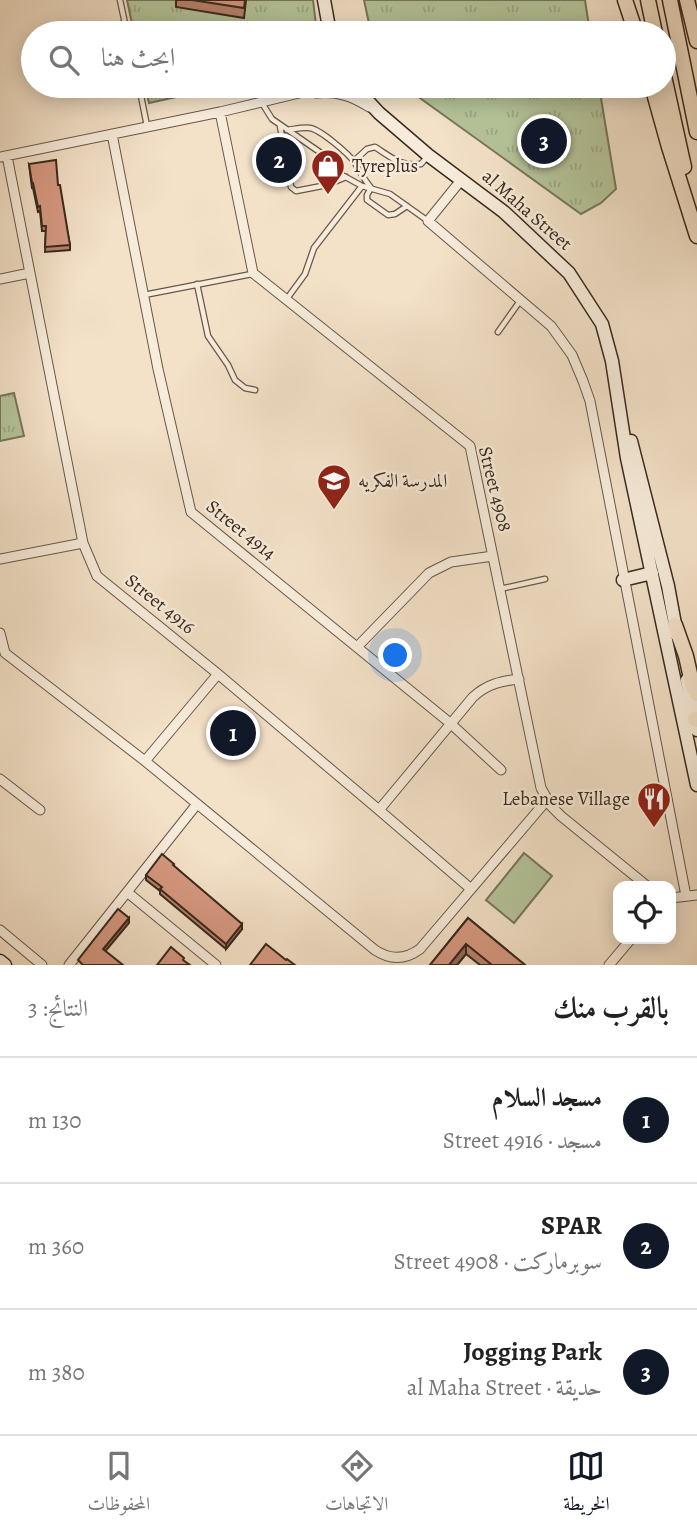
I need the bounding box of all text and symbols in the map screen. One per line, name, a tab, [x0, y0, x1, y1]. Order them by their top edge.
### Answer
search box	[21, 21, 676, 98]
text: ابحث هنا	[101, 40, 176, 75]
icon: search	[45, 41, 83, 79]
pin: 3	[521, 115, 567, 167]
pin: 2	[256, 134, 302, 186]
shop icon: Tyreplus	[309, 147, 347, 196]
place label: Tyreplus	[352, 153, 418, 179]
street label: al Maha Street	[476, 164, 578, 256]
street label: Street 4908	[472, 444, 518, 534]
school or university icon: المدرسة الفكريه	[315, 462, 353, 511]
place label: المدرسة الفكريه	[358, 468, 447, 494]
street label: Street 4914	[201, 494, 282, 566]
street label: Street 4916	[120, 568, 201, 640]
your location	[378, 638, 412, 672]
pin: 1	[210, 707, 256, 759]
restaurant icon: Lebanese Village	[635, 780, 673, 829]
place label: Lebanese Village	[502, 786, 630, 812]
map controls	[613, 881, 676, 944]
button: locate	[613, 881, 676, 944]
text: بالقرب منك	[553, 988, 669, 1028]
text: النتائج: 3	[28, 993, 88, 1024]
text: مسجد السلام	[492, 1080, 602, 1115]
text: 130 m	[28, 1105, 81, 1136]
text: 1	[642, 1105, 650, 1136]
text: مسجد · Street 4916	[443, 1125, 602, 1156]
text: SPAR	[541, 1208, 602, 1243]
text: 360 m	[28, 1231, 84, 1262]
text: 2	[640, 1231, 652, 1262]
text: سوبرماركت · Street 4908	[394, 1246, 602, 1277]
text: Jogging Park	[463, 1334, 602, 1369]
text: 380 m	[28, 1357, 85, 1388]
text: 3	[641, 1357, 651, 1388]
text: حديقة · al Maha Street	[407, 1372, 602, 1403]
tab: المحفوظات	[87, 1447, 150, 1522]
tab: الاتجاهات	[325, 1447, 388, 1522]
tab: الخريطة	[563, 1447, 610, 1522]

